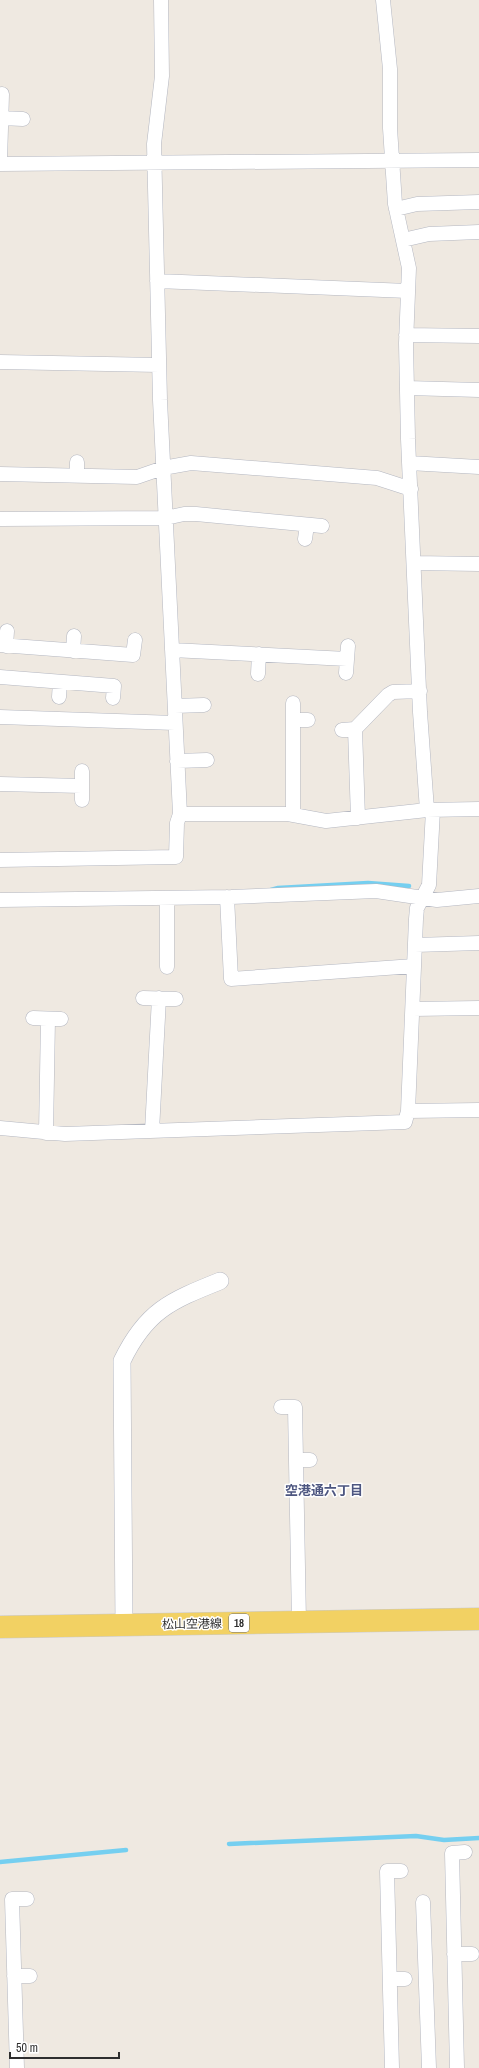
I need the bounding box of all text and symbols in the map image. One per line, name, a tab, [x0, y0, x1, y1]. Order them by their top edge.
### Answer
district label: 空港通六丁目	[285, 1482, 363, 1499]
road number: 18	[229, 1614, 249, 1632]
street label: 松山空港線	[162, 1615, 222, 1633]
scale bar	[10, 2034, 119, 2060]
text: 50 m	[16, 2040, 38, 2056]

